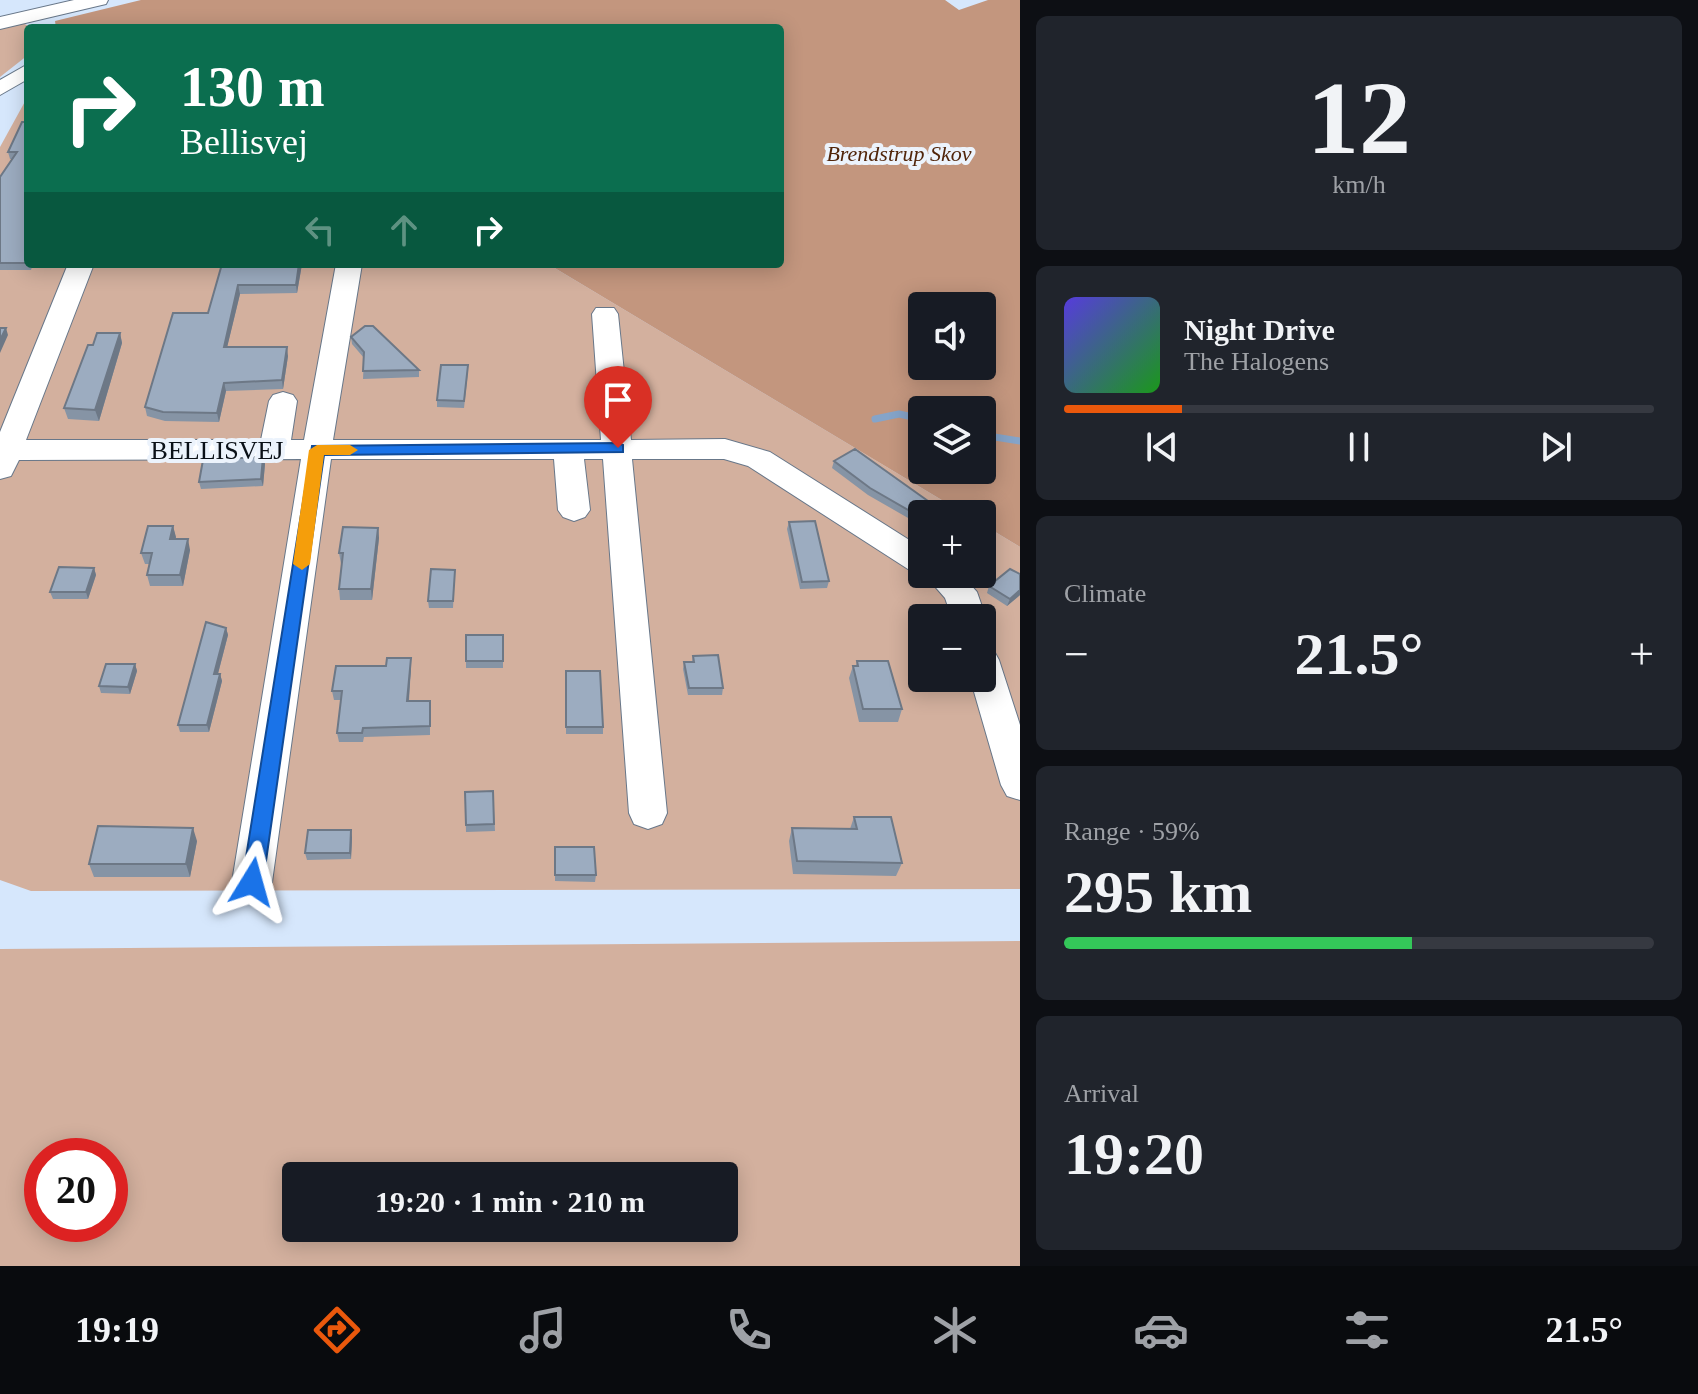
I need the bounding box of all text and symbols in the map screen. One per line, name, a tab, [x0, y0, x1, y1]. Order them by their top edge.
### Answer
icon: right	[48, 56, 152, 160]
text: 130 m	[180, 56, 325, 118]
text: 12	[1307, 60, 1411, 175]
text: Bellisvej	[180, 122, 308, 162]
park label: Brendstrup Skov	[826, 141, 972, 166]
text: km/h	[1332, 170, 1386, 199]
icon: left	[298, 208, 342, 252]
icon: ahead	[382, 208, 426, 252]
icon: right	[466, 208, 510, 252]
map controls	[908, 292, 996, 692]
button: sound	[908, 292, 996, 380]
text: Night Drive	[1184, 313, 1335, 346]
text: The Halogens	[1184, 347, 1329, 376]
pin	[584, 366, 652, 448]
icon: arrive	[596, 378, 640, 422]
button: layers	[908, 396, 996, 484]
icon: previous	[1140, 425, 1184, 469]
icon: pause	[1337, 425, 1381, 469]
icon: next	[1534, 425, 1578, 469]
street label: BELLISVEJ	[151, 436, 283, 465]
button: +	[908, 500, 996, 588]
text: Climate	[1064, 579, 1146, 608]
button: −	[908, 604, 996, 692]
text: 21.5°	[1295, 621, 1424, 687]
text: −	[1064, 630, 1089, 679]
text: +	[1629, 630, 1654, 679]
text: Range · 59%	[1064, 817, 1200, 846]
position arrow	[210, 840, 294, 924]
text: 295 km	[1064, 859, 1252, 925]
text: Arrival	[1064, 1079, 1139, 1108]
text: 19:20	[1064, 1121, 1204, 1187]
speed limit sign: 20	[24, 1138, 128, 1242]
text: 19:20 · 1 min · 210 m	[375, 1185, 645, 1218]
icon: directions	[309, 1302, 365, 1358]
icon: music	[515, 1302, 571, 1358]
icon: phone	[721, 1302, 777, 1358]
icon: climate	[927, 1302, 983, 1358]
icon: car	[1133, 1302, 1189, 1358]
icon: filters	[1339, 1302, 1395, 1358]
text: 19:19	[75, 1310, 159, 1350]
text: 21.5°	[1545, 1310, 1623, 1350]

